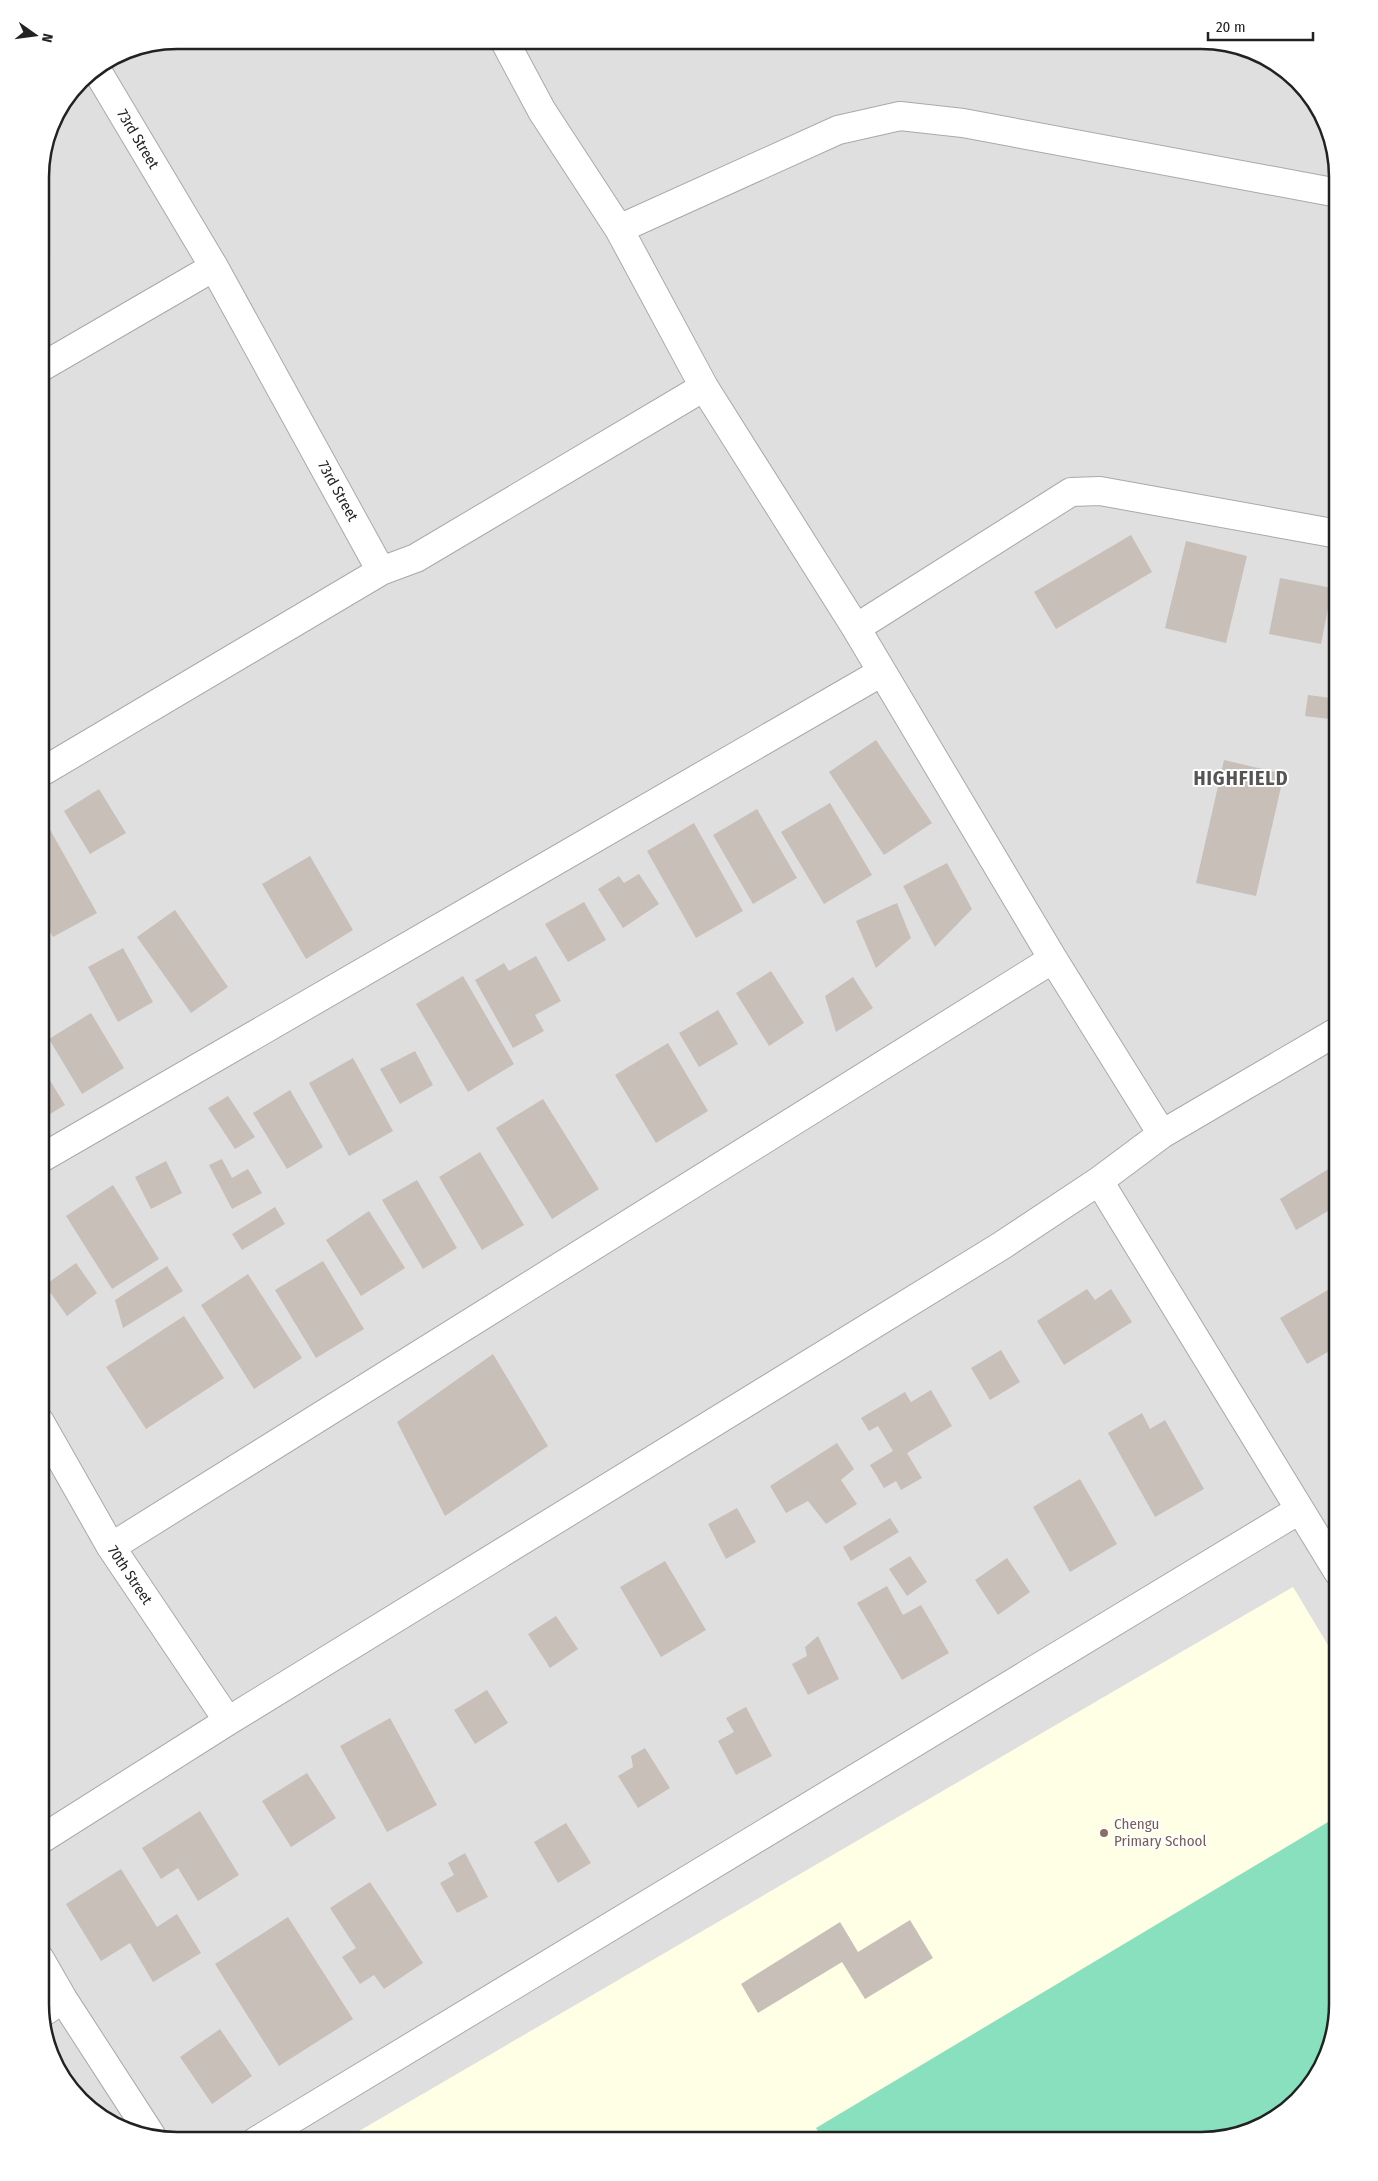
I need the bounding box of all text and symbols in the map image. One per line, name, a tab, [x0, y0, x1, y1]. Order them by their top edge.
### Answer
north arrow	[10, 10, 60, 60]
scale bar	[1208, 10, 1313, 42]
text: 20 m	[1216, 18, 1246, 36]
text: N	[38, 32, 56, 44]
street label: 73rd Street	[113, 106, 163, 172]
street label: 73rd Street	[314, 458, 362, 524]
district label: HIGHFIELD	[1193, 766, 1289, 790]
street label: 70th Street	[104, 1542, 156, 1608]
place label: Chengu Primary School	[1114, 1815, 1206, 1850]
marker: Chengu Primary School	[1098, 1827, 1110, 1839]

